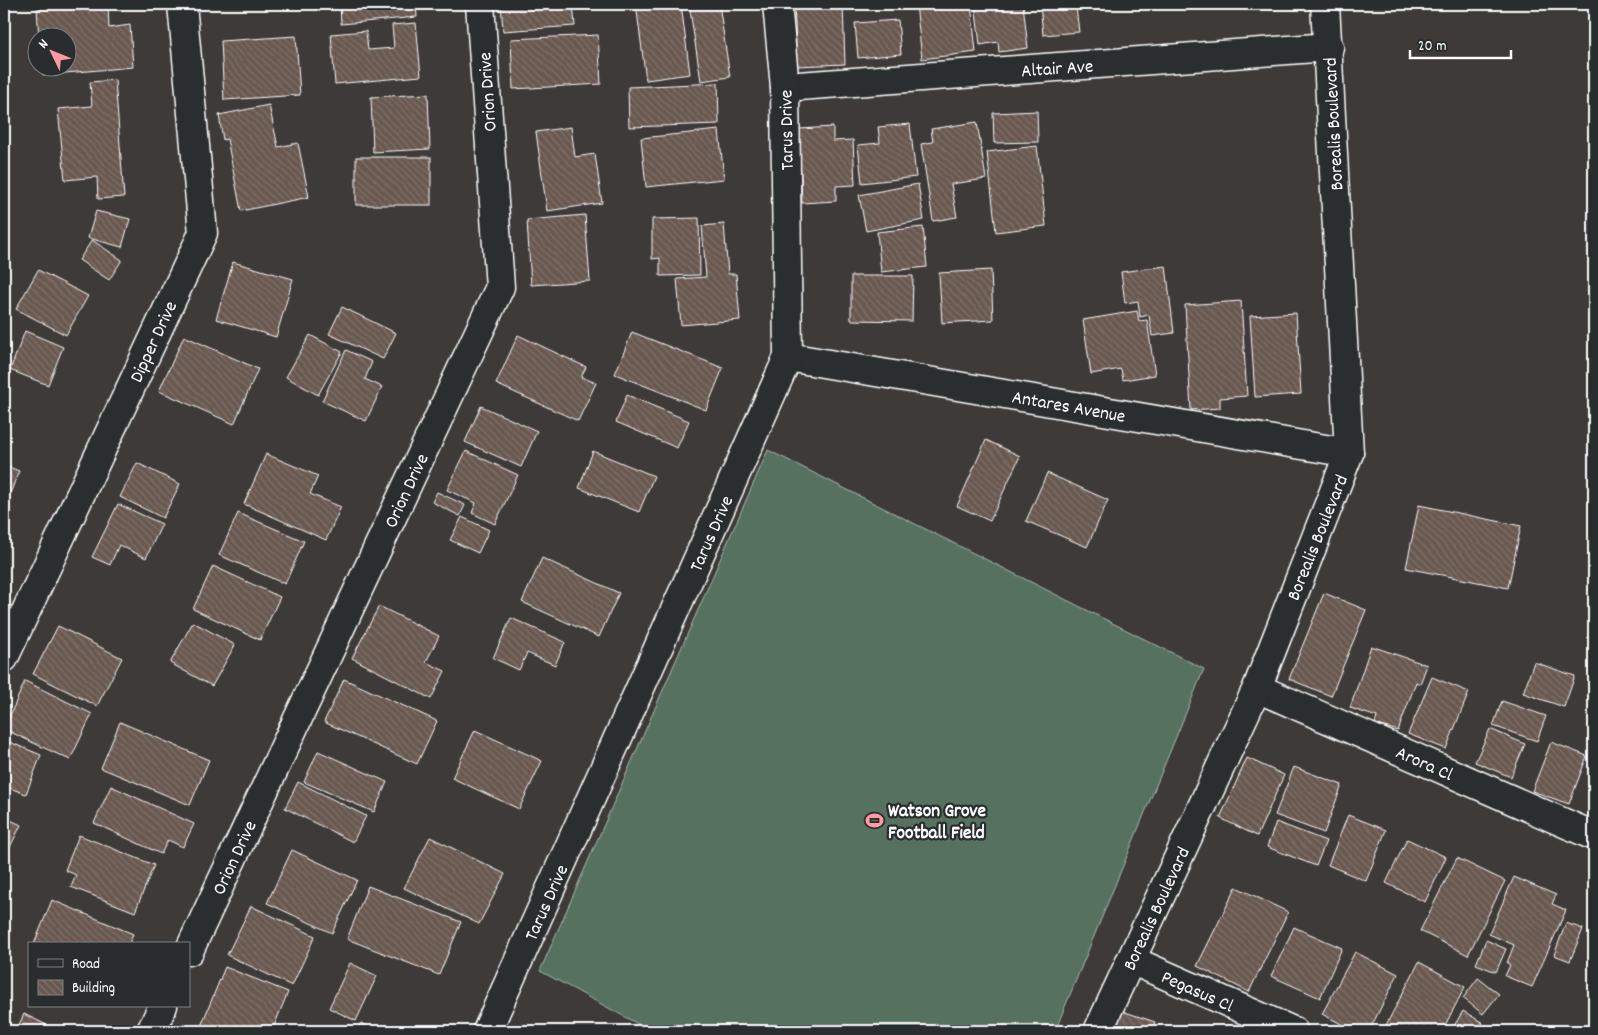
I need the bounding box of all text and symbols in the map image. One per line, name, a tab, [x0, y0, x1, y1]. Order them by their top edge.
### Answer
north arrow	[28, 28, 78, 78]
scale bar	[1410, 28, 1512, 60]
text: N	[34, 35, 54, 54]
text: 20 m	[1418, 36, 1446, 58]
street label: Orion Drive	[473, 51, 506, 132]
street label: Altair Ave	[1020, 55, 1094, 86]
street label: Borealis Boulevard	[1319, 56, 1352, 191]
street label: Tarus Drive	[774, 89, 803, 171]
street label: Dipper Drive	[125, 297, 186, 388]
street label: Antares Avenue	[1010, 385, 1127, 432]
street label: Orion Drive	[379, 450, 437, 533]
street label: Borealis Boulevard	[1282, 471, 1357, 605]
street label: Tarus Drive	[684, 492, 742, 577]
street label: Arora Cl	[1391, 741, 1457, 790]
place label: Watson Grove Football Field	[888, 799, 986, 848]
sports icon: Watson Grove Football Field	[864, 810, 884, 830]
street label: Orion Drive	[207, 817, 265, 900]
street label: Borealis Boulevard	[1118, 843, 1199, 976]
street label: Tarus Drive	[519, 861, 577, 946]
legend	[28, 942, 190, 1008]
text: Road	[72, 954, 100, 976]
street label: Pegasus Cl	[1156, 965, 1238, 1021]
text: Building	[72, 978, 115, 1000]

